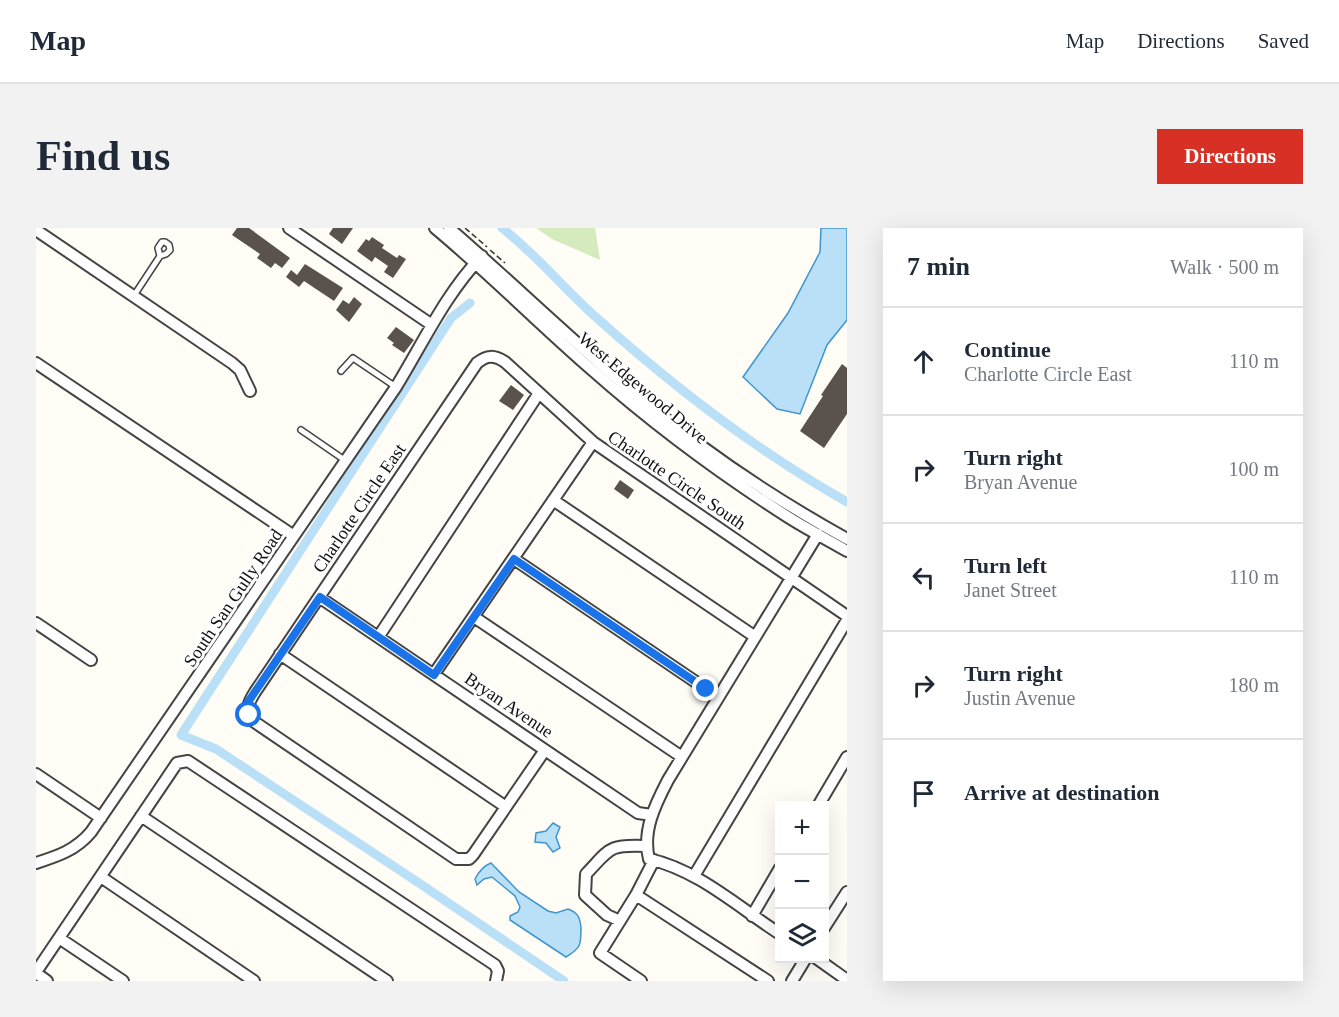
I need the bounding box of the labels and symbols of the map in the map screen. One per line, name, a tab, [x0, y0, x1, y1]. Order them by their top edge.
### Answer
street label: West Edgewood Drive	[574, 328, 712, 448]
street label: Charlotte Circle South	[604, 426, 750, 534]
street label: Charlotte Circle East	[309, 440, 409, 576]
street label: South San Gully Road	[180, 525, 286, 671]
street label: Bryan Avenue	[461, 668, 557, 742]
route end	[692, 675, 718, 701]
route start	[235, 701, 261, 727]

